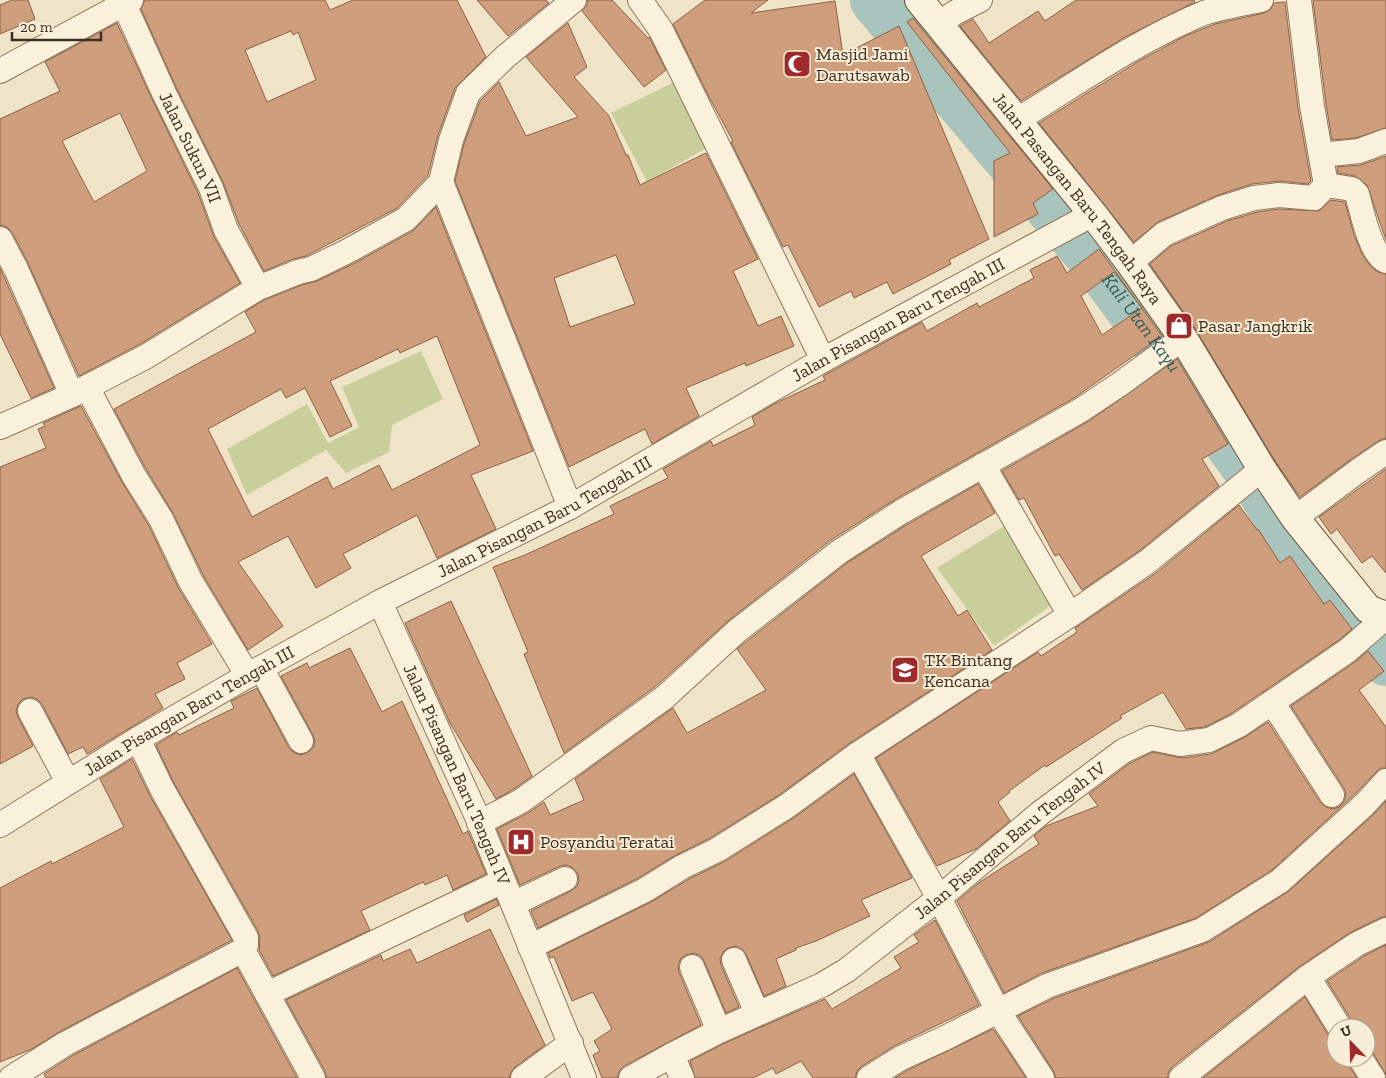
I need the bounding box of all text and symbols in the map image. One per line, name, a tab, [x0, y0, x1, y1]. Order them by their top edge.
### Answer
scale bar	[12, 10, 101, 42]
text: 20 m	[20, 18, 53, 36]
place label: Masjid Jami Darutsawab	[816, 43, 910, 86]
mosque icon: Masjid Jami Darutsawab	[782, 49, 812, 79]
street label: Jalan Sukun VII	[154, 88, 226, 206]
street label: Jalan Pasangan Baru Tengah Raya	[988, 88, 1167, 309]
street label: Jalan Pisangan Baru Tengah III	[788, 253, 1009, 387]
water label: Kali Utan Kayu	[1097, 269, 1186, 376]
shop icon: Pasar Jangkrik	[1164, 311, 1194, 341]
place label: Pasar Jangkrik	[1198, 315, 1313, 337]
street label: Jalan Pisangan Baru Tengah III	[434, 451, 656, 583]
street label: Jalan Pisangan Baru Tengah III	[80, 641, 298, 781]
place label: TK Bintang Kencana	[924, 649, 1012, 692]
school or university icon: TK Bintang Kencana	[890, 655, 920, 685]
street label: Jalan Pisangan Baru Tengah IV	[398, 661, 515, 889]
street label: Jalan Pisangan Baru Tengah IV	[910, 757, 1110, 924]
hospital icon: Posyandu Teratai	[506, 827, 536, 857]
place label: Posyandu Teratai	[540, 831, 674, 853]
north arrow	[1326, 1018, 1376, 1068]
text: U	[1338, 1022, 1354, 1041]

